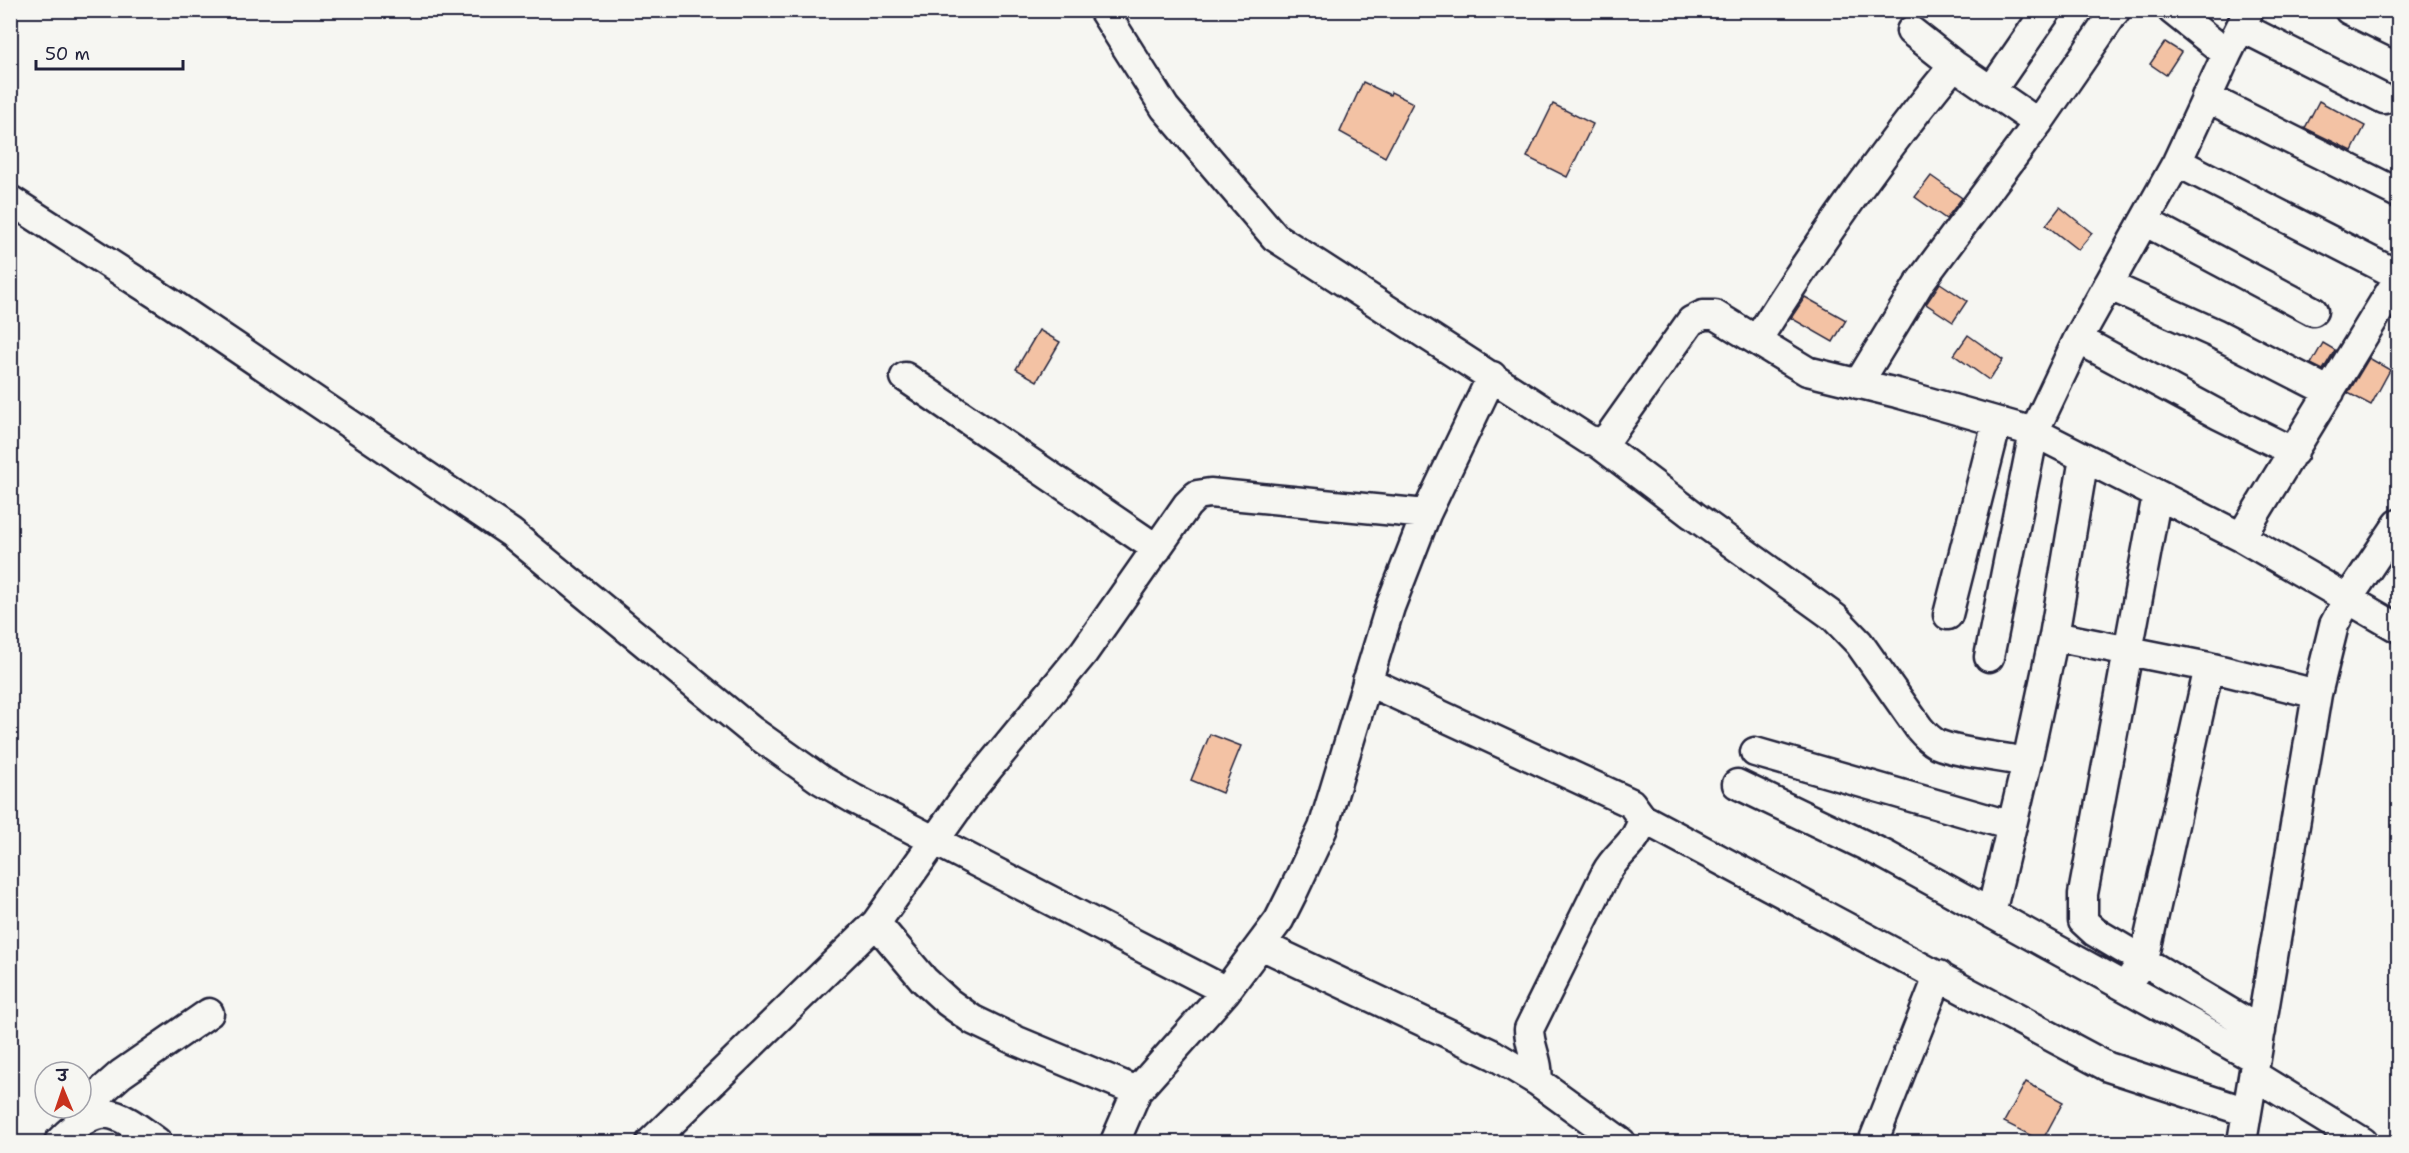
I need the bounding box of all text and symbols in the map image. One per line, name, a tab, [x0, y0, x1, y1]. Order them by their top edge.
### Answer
scale bar	[36, 33, 183, 71]
text: 50 m	[45, 42, 90, 66]
north arrow	[33, 1060, 93, 1120]
text: उ	[55, 1065, 70, 1086]

